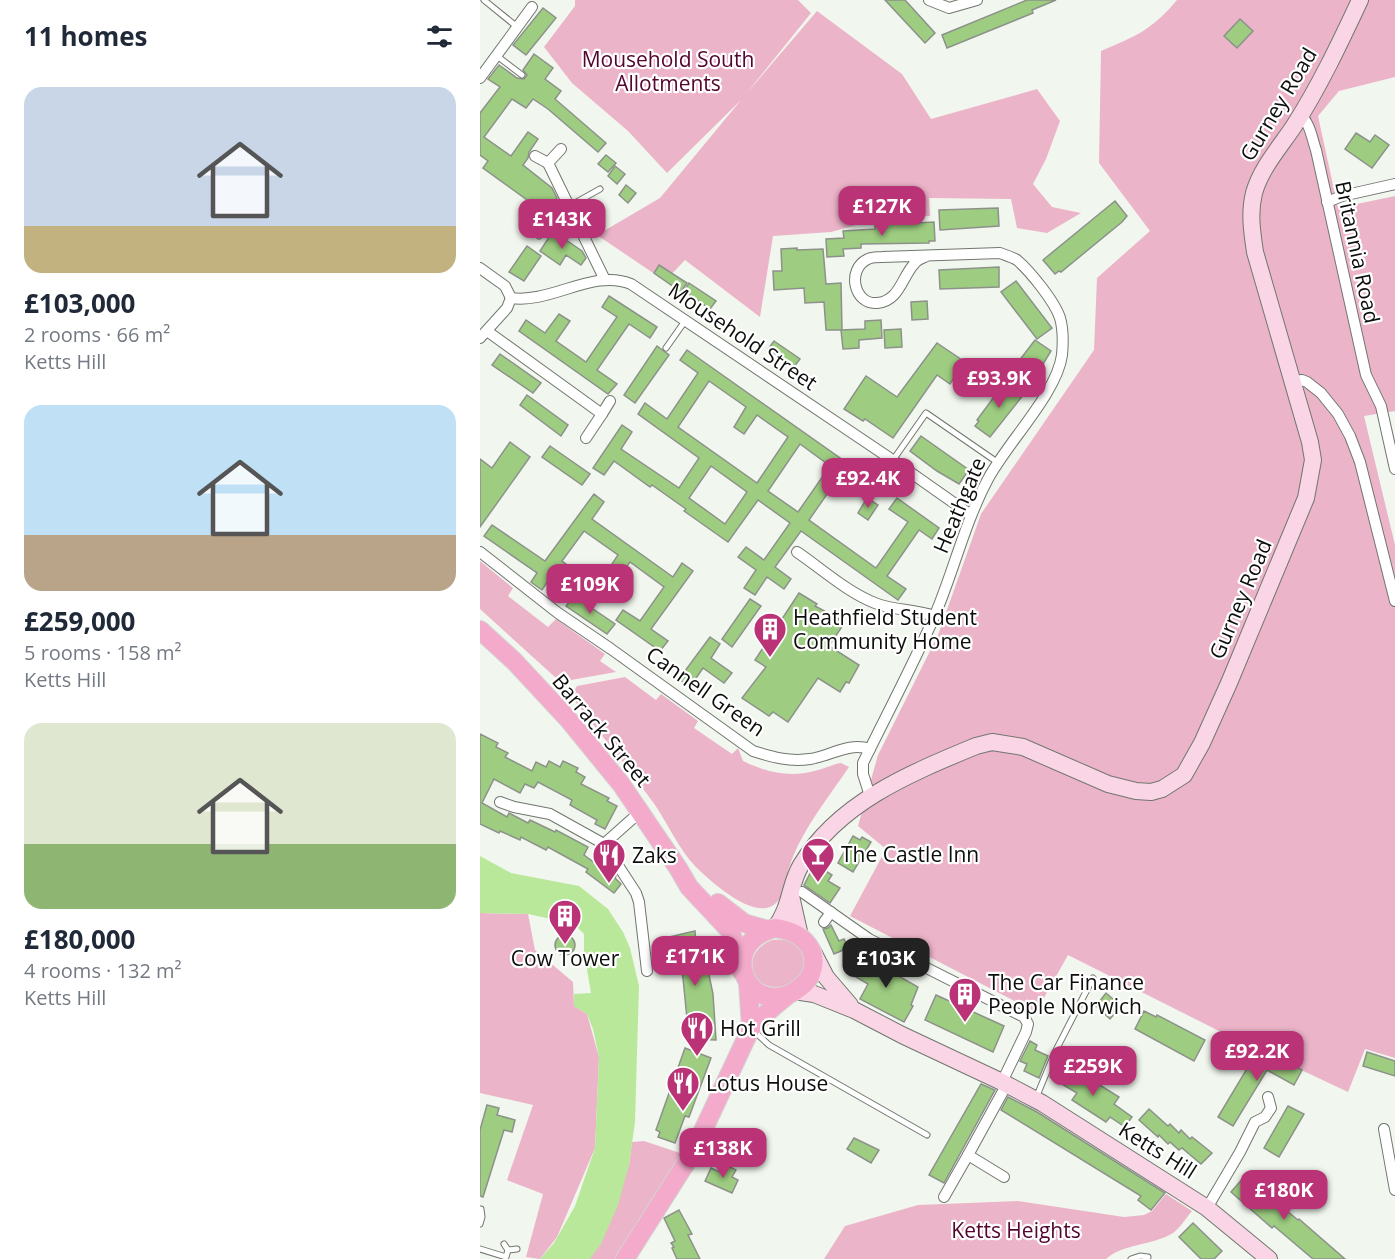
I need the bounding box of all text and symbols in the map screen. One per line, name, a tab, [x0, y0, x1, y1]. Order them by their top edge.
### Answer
text: 11 homes	[24, 18, 148, 54]
icon: filters	[423, 20, 456, 53]
street label: Gurney Road	[1233, 42, 1323, 166]
park label: Mousehold South Allotments	[582, 45, 754, 97]
icon: home	[186, 126, 294, 234]
street label: Britannia Road	[1329, 178, 1387, 326]
pin: £127K	[840, 186, 924, 237]
text: £127K	[852, 192, 912, 219]
pin: £143K	[520, 199, 604, 250]
text: £143K	[532, 205, 592, 232]
street label: Mousehold Street	[663, 276, 823, 396]
text: £103,000	[24, 285, 135, 321]
text: 2 rooms · 66 m²	[24, 321, 170, 348]
text: Ketts Hill	[24, 348, 106, 375]
pin: £93.9K	[950, 358, 1048, 409]
text: £93.9K	[967, 364, 1031, 391]
icon: home	[186, 444, 294, 552]
street label: Heathgate	[926, 453, 992, 557]
pin: £92.4K	[819, 458, 917, 509]
text: £92.4K	[836, 464, 900, 491]
street label: Gurney Road	[1202, 535, 1278, 663]
pin: £109K	[548, 564, 632, 615]
text: £109K	[560, 570, 620, 597]
text: £259,000	[24, 603, 135, 639]
place label: Heathfield Student Community Home	[793, 603, 977, 655]
building icon: Heathfield Student Community Home	[752, 611, 788, 658]
text: 5 rooms · 158 m²	[24, 639, 182, 666]
street label: Cannell Green	[641, 640, 771, 742]
text: Ketts Hill	[24, 666, 106, 693]
street label: Barrack Street	[547, 668, 657, 792]
icon: home	[186, 762, 294, 870]
bar icon: The Castle Inn	[800, 836, 836, 883]
restaurant icon: Zaks	[591, 837, 627, 884]
place label: The Castle Inn	[841, 840, 979, 868]
place label: Zaks	[632, 841, 677, 869]
building icon: Cow Tower	[547, 898, 583, 945]
text: £180,000	[24, 921, 135, 957]
pin: £171K	[653, 936, 737, 987]
pin: £103K	[844, 938, 928, 989]
text: £171K	[665, 942, 725, 969]
place label: Cow Tower	[511, 944, 620, 972]
text: £103K	[856, 944, 916, 971]
text: 4 rooms · 132 m²	[24, 957, 182, 984]
place label: The Car Finance People Norwich	[988, 968, 1144, 1020]
building icon: The Car Finance People Norwich	[947, 976, 983, 1023]
text: Ketts Hill	[24, 984, 106, 1011]
restaurant icon: Hot Grill	[679, 1010, 715, 1057]
place label: Hot Grill	[720, 1014, 801, 1042]
pin: £92.2K	[1208, 1031, 1306, 1082]
text: £92.2K	[1225, 1037, 1289, 1064]
pin: £259K	[1051, 1046, 1135, 1097]
text: £259K	[1063, 1052, 1123, 1079]
restaurant icon: Lotus House	[665, 1065, 701, 1112]
place label: Lotus House	[706, 1069, 828, 1097]
street label: Ketts Hill	[1114, 1115, 1202, 1185]
pin: £138K	[681, 1128, 765, 1179]
text: £138K	[693, 1134, 753, 1161]
pin: £180K	[1242, 1170, 1326, 1221]
text: £180K	[1254, 1176, 1314, 1203]
park label: Ketts Heights	[951, 1216, 1081, 1244]

